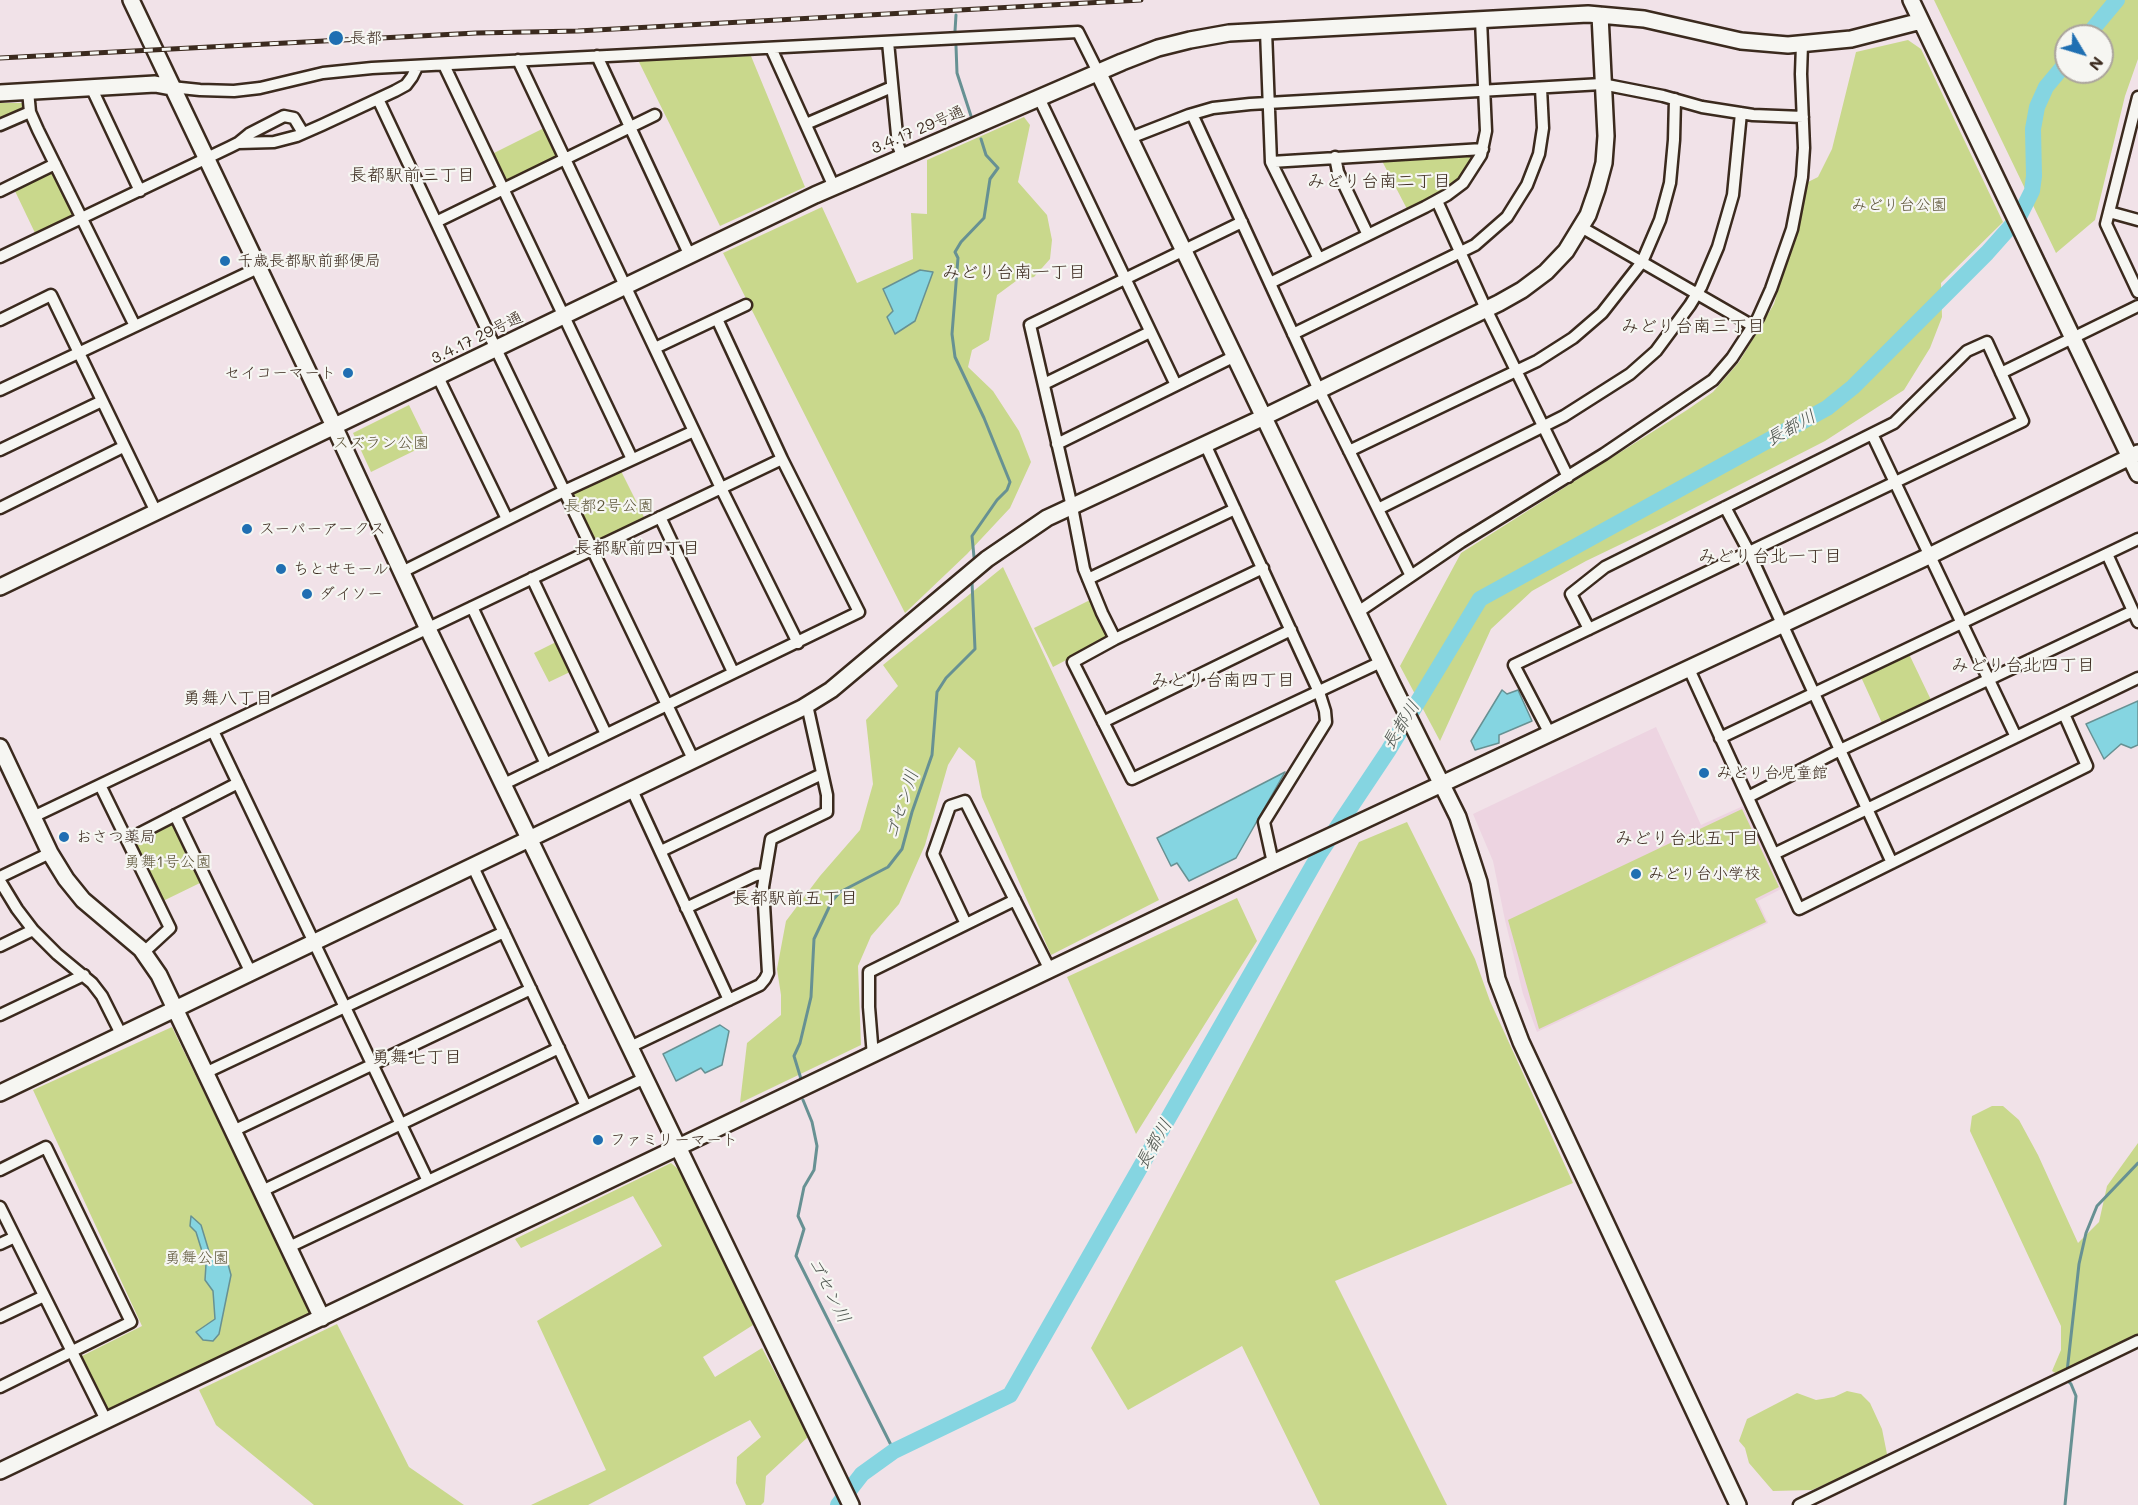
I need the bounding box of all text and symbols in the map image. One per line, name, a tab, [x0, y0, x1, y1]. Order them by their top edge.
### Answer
north arrow	[2054, 24, 2114, 84]
place label: 長都	[350, 28, 382, 48]
marker: 長都	[327, 29, 345, 47]
text: N	[2085, 53, 2109, 75]
street label: 3.4.17 29号通	[868, 102, 968, 158]
district label: 長都駅前三丁目	[349, 164, 475, 186]
district label: みどり台南二丁目	[1307, 170, 1451, 192]
park label: みどり台公園	[1851, 195, 1947, 215]
place label: 千歳長都駅前郵便局	[237, 251, 381, 271]
marker: 千歳長都駅前郵便局	[218, 254, 232, 268]
district label: みどり台南一丁目	[942, 261, 1086, 283]
street label: 3.4.17 29号通	[428, 308, 526, 368]
district label: みどり台南三丁目	[1621, 315, 1765, 337]
place label: セイコーマート	[224, 363, 336, 383]
marker: セイコーマート	[341, 366, 355, 380]
water label: 長都川	[1762, 405, 1820, 451]
park label: スズラン公園	[333, 433, 429, 453]
park label: 長都2号公園	[565, 496, 653, 516]
place label: スーパーアークス	[259, 519, 386, 539]
marker: スーパーアークス	[240, 522, 254, 536]
district label: 長都駅前四丁目	[574, 537, 700, 559]
district label: みどり台北一丁目	[1698, 545, 1842, 567]
place label: ちとせモール	[293, 559, 389, 579]
marker: ちとせモール	[274, 562, 288, 576]
place label: ダイソー	[319, 584, 383, 604]
marker: ダイソー	[300, 587, 314, 601]
district label: みどり台北四丁目	[1951, 654, 2095, 676]
district label: みどり台南四丁目	[1151, 669, 1295, 691]
district label: 勇舞八丁目	[183, 687, 273, 709]
water label: 長都川	[1378, 696, 1424, 754]
place label: みどり台児童館	[1716, 763, 1828, 783]
marker: みどり台児童館	[1697, 766, 1711, 780]
water label: ゴセン川	[881, 767, 923, 843]
place label: おさつ薬局	[76, 827, 156, 847]
district label: みどり台北五丁目	[1615, 827, 1759, 849]
marker: おさつ薬局	[57, 830, 71, 844]
park label: 勇舞1号公園	[124, 852, 212, 872]
place label: みどり台小学校	[1648, 864, 1760, 884]
marker: みどり台小学校	[1629, 867, 1643, 881]
district label: 長都駅前五丁目	[732, 887, 858, 909]
district label: 勇舞七丁目	[372, 1046, 462, 1068]
water label: 長都川	[1131, 1115, 1177, 1173]
place label: ファミリーマート	[610, 1130, 738, 1150]
marker: ファミリーマート	[591, 1133, 605, 1147]
park label: 勇舞公園	[165, 1248, 229, 1268]
water label: ゴセン川	[803, 1253, 855, 1327]

